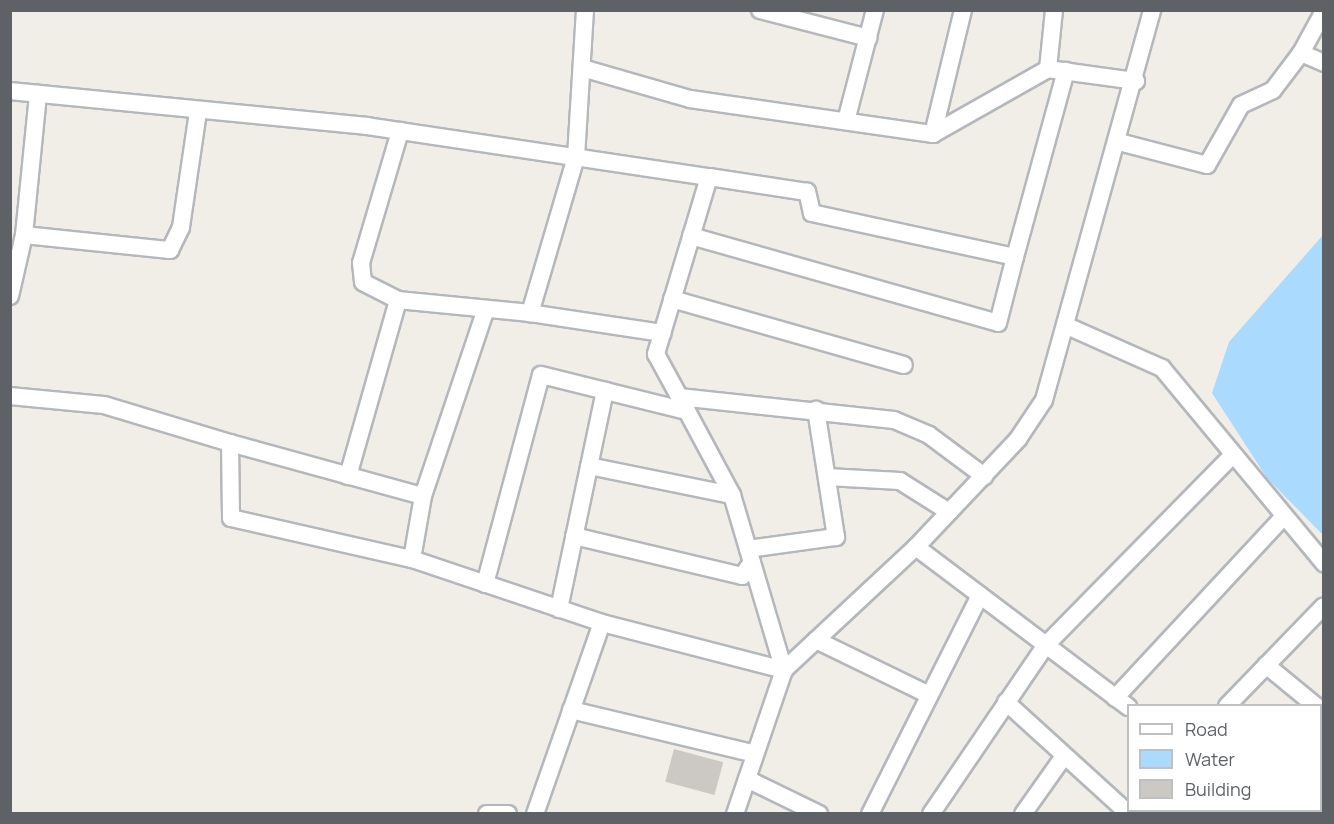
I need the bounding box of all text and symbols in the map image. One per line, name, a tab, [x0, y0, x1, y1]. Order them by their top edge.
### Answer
legend	[1127, 704, 1322, 812]
text: Road	[1185, 717, 1228, 741]
text: Water	[1185, 747, 1235, 771]
text: Building	[1185, 777, 1251, 801]

